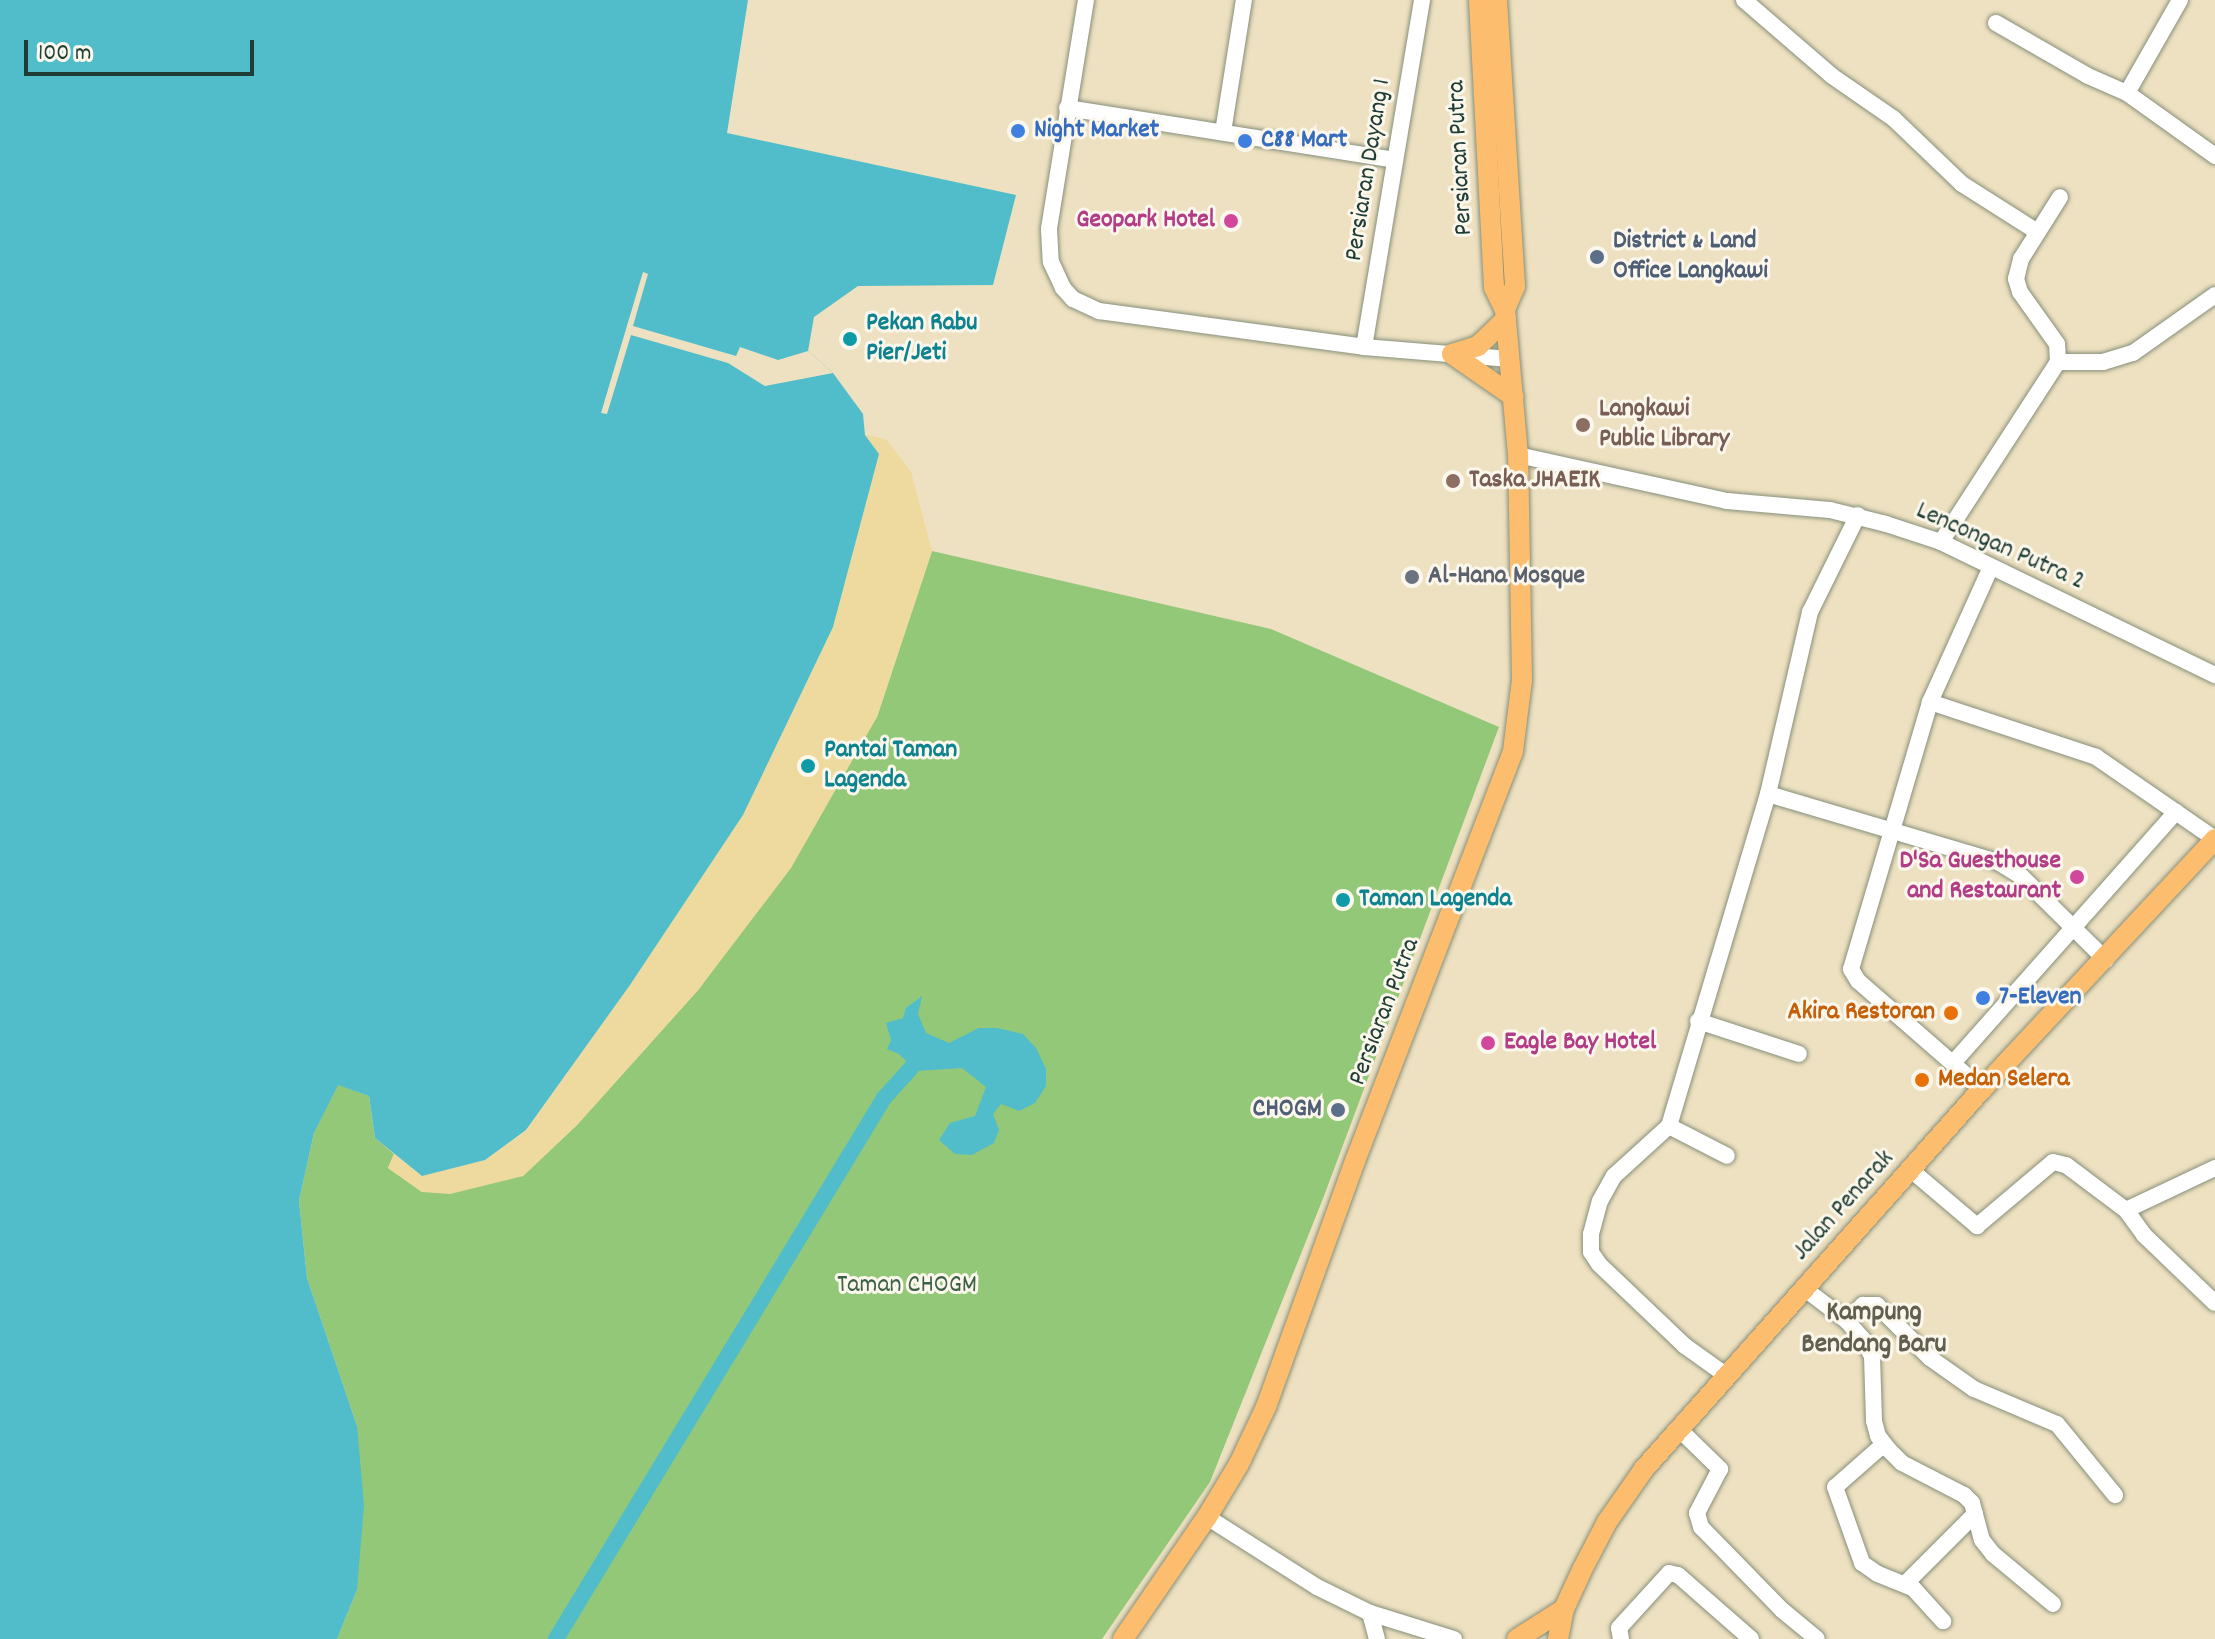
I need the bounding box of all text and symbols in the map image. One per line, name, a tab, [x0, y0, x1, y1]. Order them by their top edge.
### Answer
scale bar	[28, 24, 258, 74]
text: 100 m	[38, 37, 91, 71]
street label: Persiaran Dayang 1	[1339, 77, 1399, 263]
street label: Persiaran Putra	[1441, 80, 1481, 236]
place label: Night Market	[1034, 115, 1159, 147]
marker: Night Market	[1009, 122, 1027, 140]
place label: C88 Mart	[1261, 125, 1347, 157]
marker: C88 Mart	[1236, 132, 1254, 150]
place label: Geopark Hotel	[1076, 205, 1215, 237]
marker: Geopark Hotel	[1222, 212, 1240, 230]
place label: District & Land Office Langkawi	[1613, 226, 1768, 288]
marker: District & Land Office Langkawi	[1588, 248, 1606, 266]
place label: Pekan Rabu Pier/Jeti	[866, 308, 977, 370]
marker: Pekan Rabu Pier/Jeti	[841, 330, 859, 348]
place label: Langkawi Public Library	[1599, 394, 1729, 456]
marker: Langkawi Public Library	[1574, 416, 1592, 434]
place label: Taska JHAEIK	[1469, 465, 1600, 497]
marker: Taska JHAEIK	[1444, 472, 1462, 490]
street label: Lencongan Putra 2	[1911, 496, 2089, 598]
place label: Al-Hana Mosque	[1428, 561, 1585, 593]
marker: Al-Hana Mosque	[1403, 568, 1421, 586]
place label: Pantai Taman Lagenda	[824, 735, 957, 796]
marker: Pantai Taman Lagenda	[799, 757, 817, 775]
place label: D'Sa Guesthouse and Restaurant	[1899, 846, 2061, 908]
marker: D'Sa Guesthouse and Restaurant	[2068, 868, 2086, 886]
place label: Taman Lagenda	[1359, 884, 1512, 916]
marker: Taman Lagenda	[1334, 891, 1352, 909]
street label: Persiaran Putra	[1343, 934, 1427, 1090]
place label: 7-Eleven	[1999, 982, 2082, 1014]
marker: 7-Eleven	[1974, 989, 1992, 1007]
place label: Akira Restoran	[1788, 997, 1935, 1029]
marker: Akira Restoran	[1942, 1004, 1960, 1022]
place label: Eagle Bay Hotel	[1504, 1027, 1656, 1059]
marker: Eagle Bay Hotel	[1479, 1034, 1497, 1052]
place label: Medan Selera	[1938, 1064, 2069, 1096]
marker: Medan Selera	[1913, 1071, 1931, 1089]
place label: CHOGM	[1253, 1094, 1322, 1126]
marker: CHOGM	[1329, 1101, 1347, 1119]
street label: Jalan Penarak	[1786, 1144, 1902, 1268]
park label: Taman CHOGM	[837, 1270, 977, 1302]
district label: Kampung Bendang Baru	[1801, 1297, 1947, 1363]

